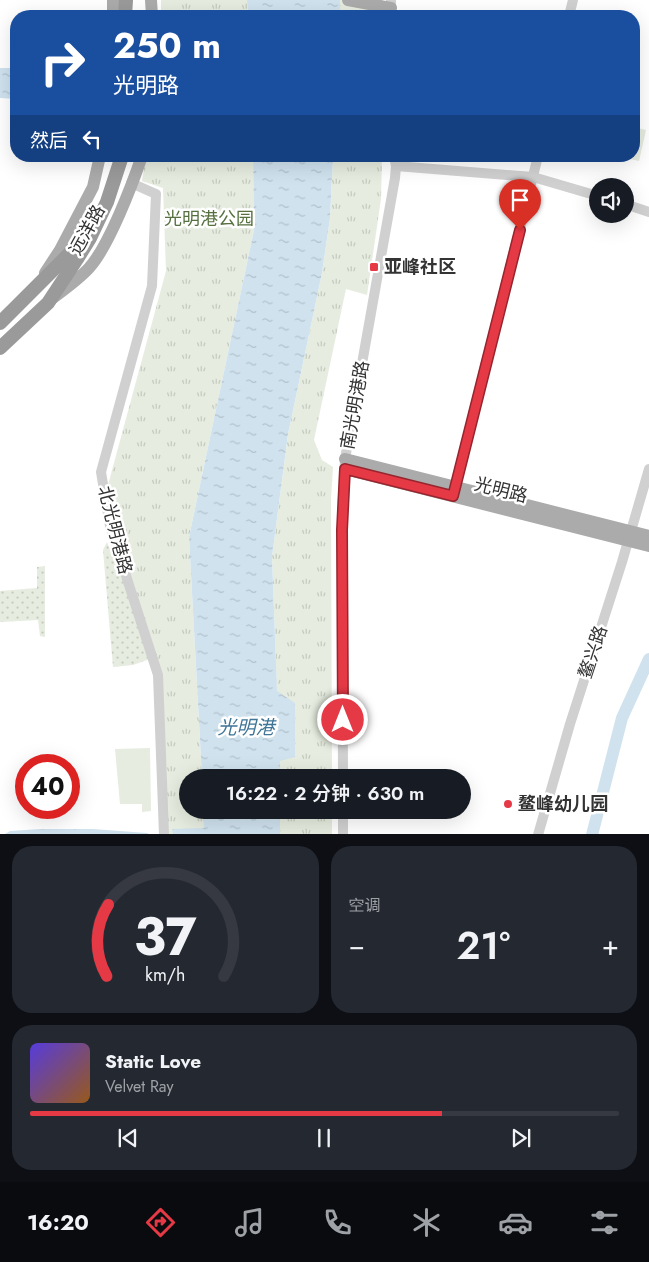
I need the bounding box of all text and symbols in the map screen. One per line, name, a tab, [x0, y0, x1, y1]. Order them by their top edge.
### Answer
text: 250 m	[113, 21, 221, 71]
icon: right	[30, 30, 95, 95]
text: 光明路	[113, 69, 179, 101]
icon: left	[78, 125, 106, 153]
text: 然后	[30, 127, 68, 154]
map controls	[589, 178, 634, 223]
button: sound	[589, 178, 634, 223]
pin	[499, 179, 541, 230]
icon: arrive	[506, 186, 534, 214]
street label: 远洋路	[63, 200, 111, 260]
park label: 光明港公园	[164, 206, 254, 232]
place label: 亚峰社区	[384, 254, 456, 280]
marker: 亚峰社区	[368, 261, 380, 273]
street label: 南光明港路	[334, 358, 376, 452]
street label: 光明路	[472, 471, 530, 509]
street label: 北光明港路	[91, 483, 139, 577]
street label: 鳌兴路	[572, 622, 614, 682]
position arrow	[316, 693, 368, 745]
water label: 光明港	[217, 714, 277, 741]
speed limit sign: 40	[15, 754, 80, 819]
text: 16:22 · 2 分钟 · 630 m	[226, 780, 424, 807]
place label: 鳌峰幼儿园	[518, 791, 608, 817]
marker: 鳌峰幼儿园	[502, 798, 514, 810]
text: 空调	[349, 894, 381, 917]
text: 37	[134, 899, 197, 975]
text: 21°	[457, 918, 510, 973]
text: −	[349, 925, 365, 966]
text: +	[602, 925, 619, 966]
text: km/h	[145, 962, 185, 988]
text: Static Love	[105, 1048, 201, 1075]
text: Velvet Ray	[105, 1075, 174, 1098]
icon: previous	[114, 1124, 142, 1152]
icon: pause	[310, 1124, 338, 1152]
icon: next	[507, 1124, 535, 1152]
icon: directions	[143, 1205, 178, 1240]
icon: music	[232, 1205, 267, 1240]
icon: phone	[320, 1205, 355, 1240]
icon: climate	[409, 1205, 444, 1240]
icon: car	[498, 1205, 533, 1240]
icon: filters	[587, 1205, 622, 1240]
text: 16:20	[27, 1206, 89, 1238]

